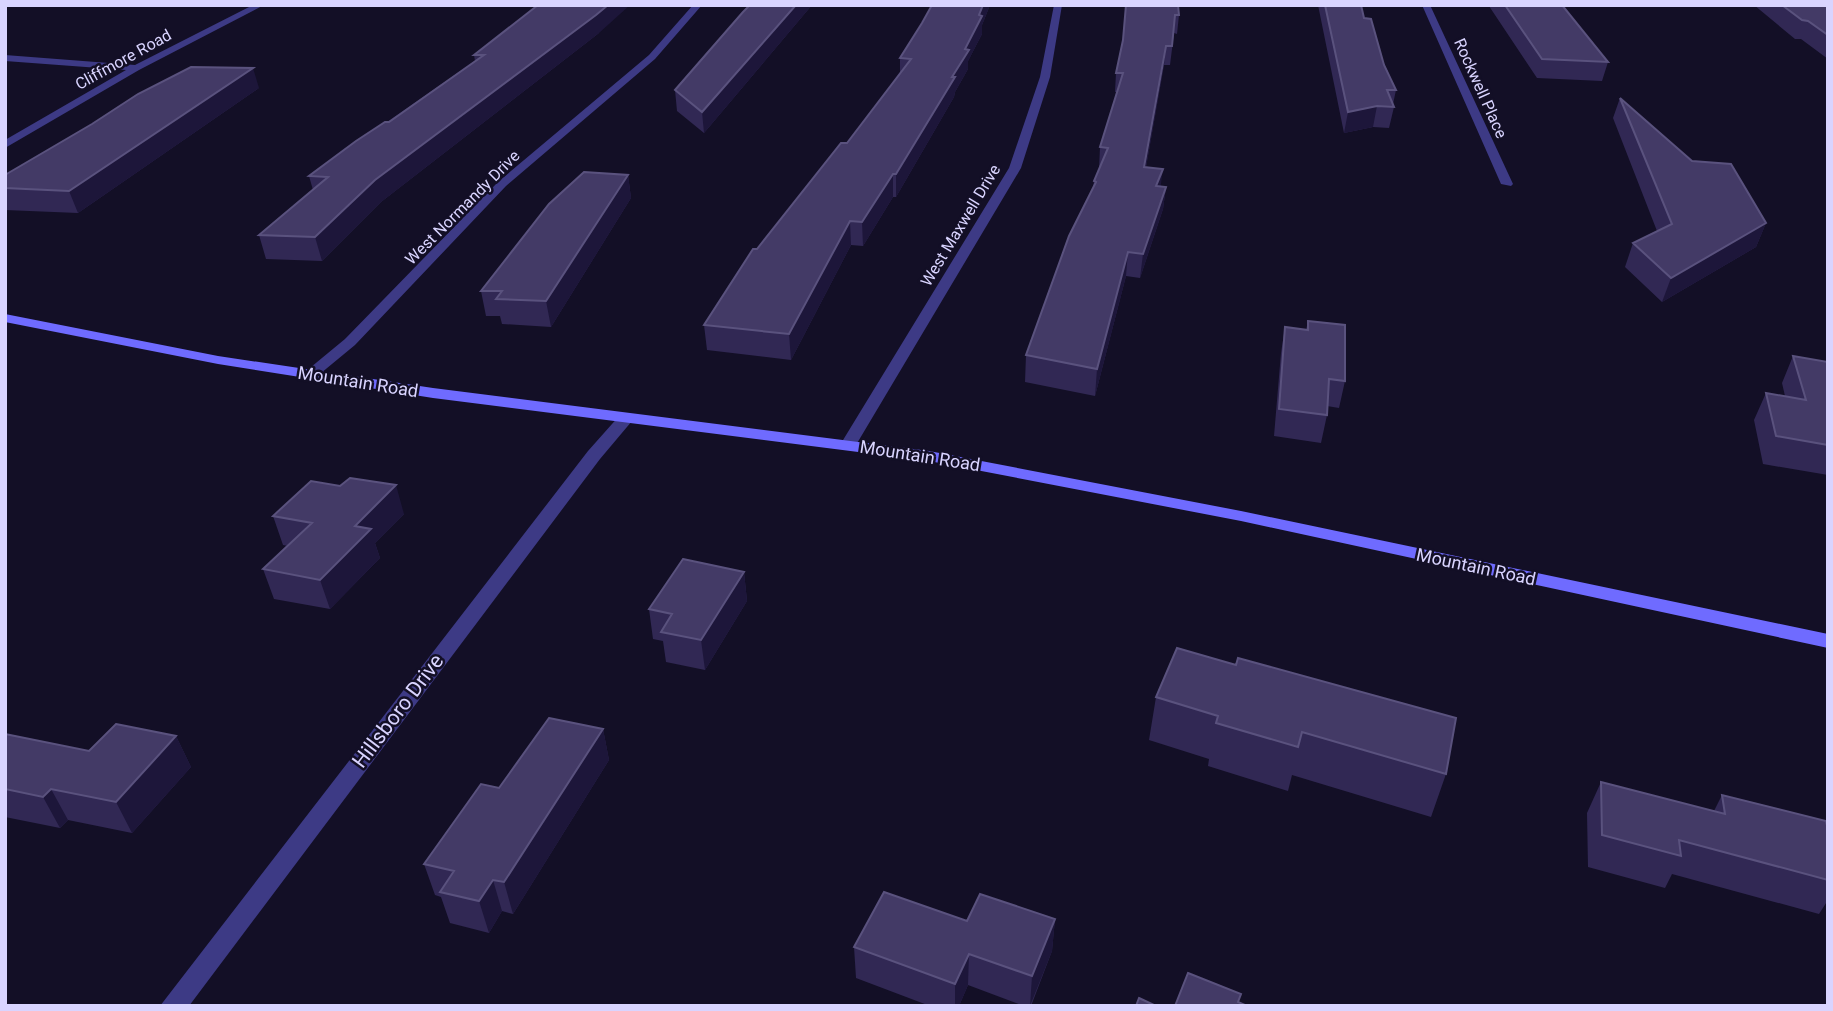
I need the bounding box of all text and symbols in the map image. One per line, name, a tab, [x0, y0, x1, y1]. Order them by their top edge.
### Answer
street label: Cliffmore Road	[72, 25, 175, 94]
street label: Rockwell Place	[1450, 35, 1511, 141]
street label: West Normandy Drive	[401, 146, 523, 268]
street label: West Maxwell Drive	[917, 161, 1004, 290]
street label: Mountain Road	[296, 362, 420, 401]
street label: Mountain Road	[858, 436, 982, 475]
street label: Mountain Road	[1414, 544, 1538, 589]
street label: Hillsboro Drive	[347, 649, 449, 773]

